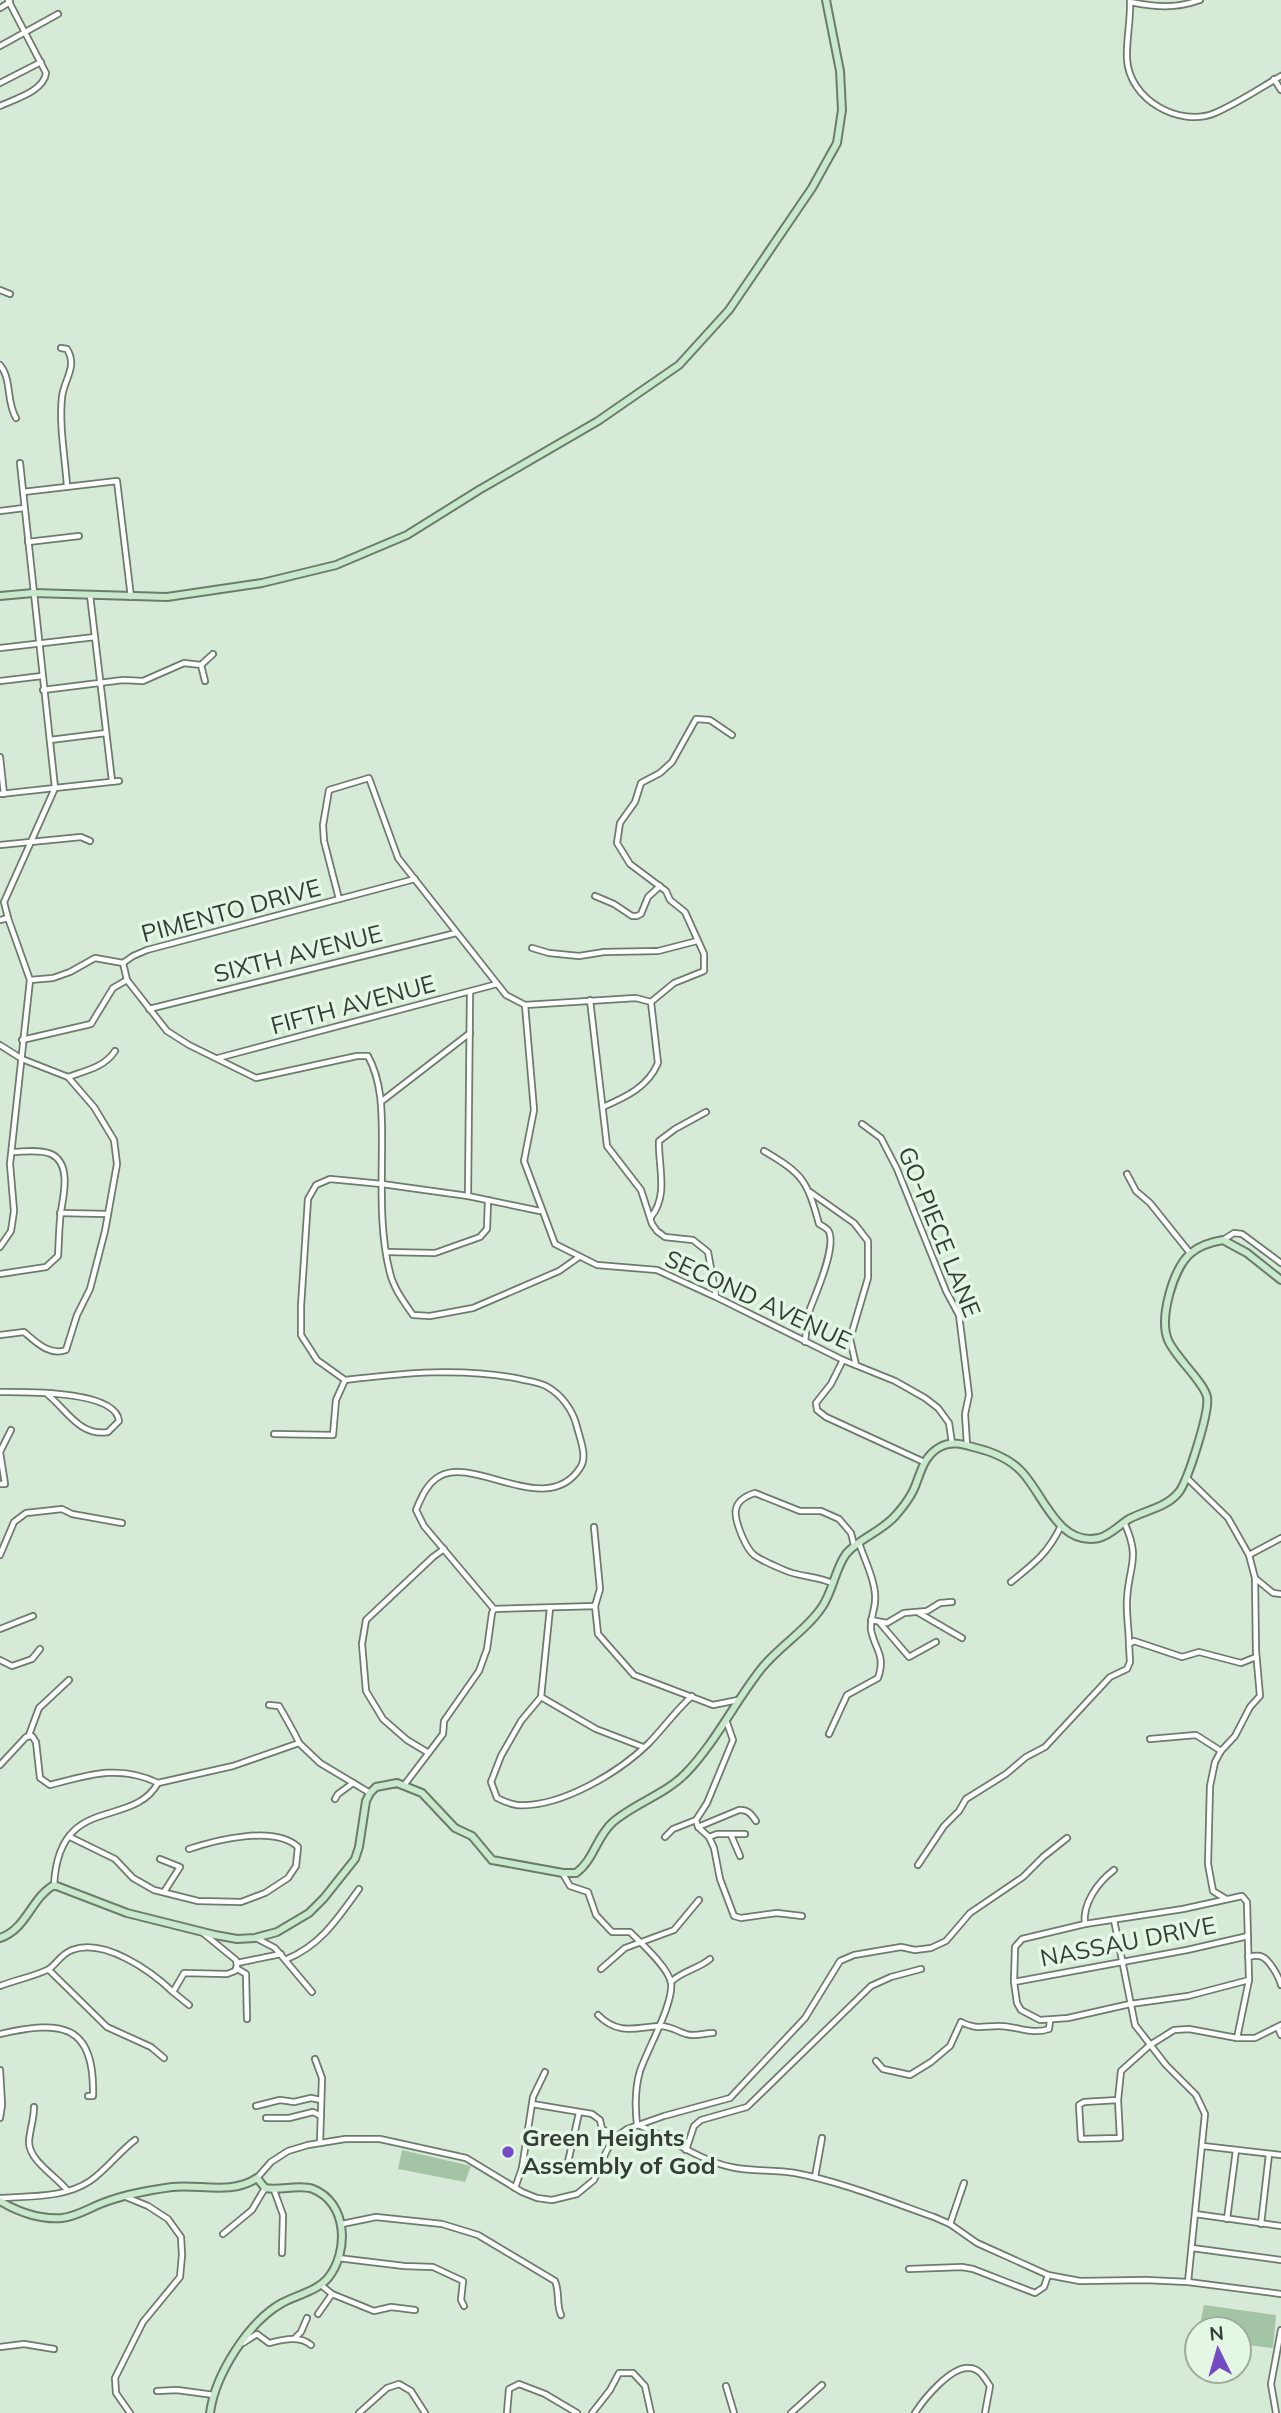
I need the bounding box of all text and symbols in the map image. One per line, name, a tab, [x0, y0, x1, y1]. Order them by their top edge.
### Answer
street label: PIMENTO DRIVE	[138, 872, 324, 948]
street label: SIXTH AVENUE	[210, 918, 385, 988]
street label: FIFTH AVENUE	[267, 968, 438, 1040]
street label: GO-PIECE LANE	[892, 1142, 988, 1321]
street label: SECOND AVENUE	[660, 1243, 856, 1355]
street label: NASSAU DRIVE	[1037, 1909, 1218, 1973]
place label: Green Heights Assembly of God	[522, 2122, 716, 2180]
marker: Green Heights Assembly of God	[500, 2144, 516, 2160]
north arrow	[1183, 2315, 1253, 2385]
text: N	[1208, 2320, 1225, 2346]

